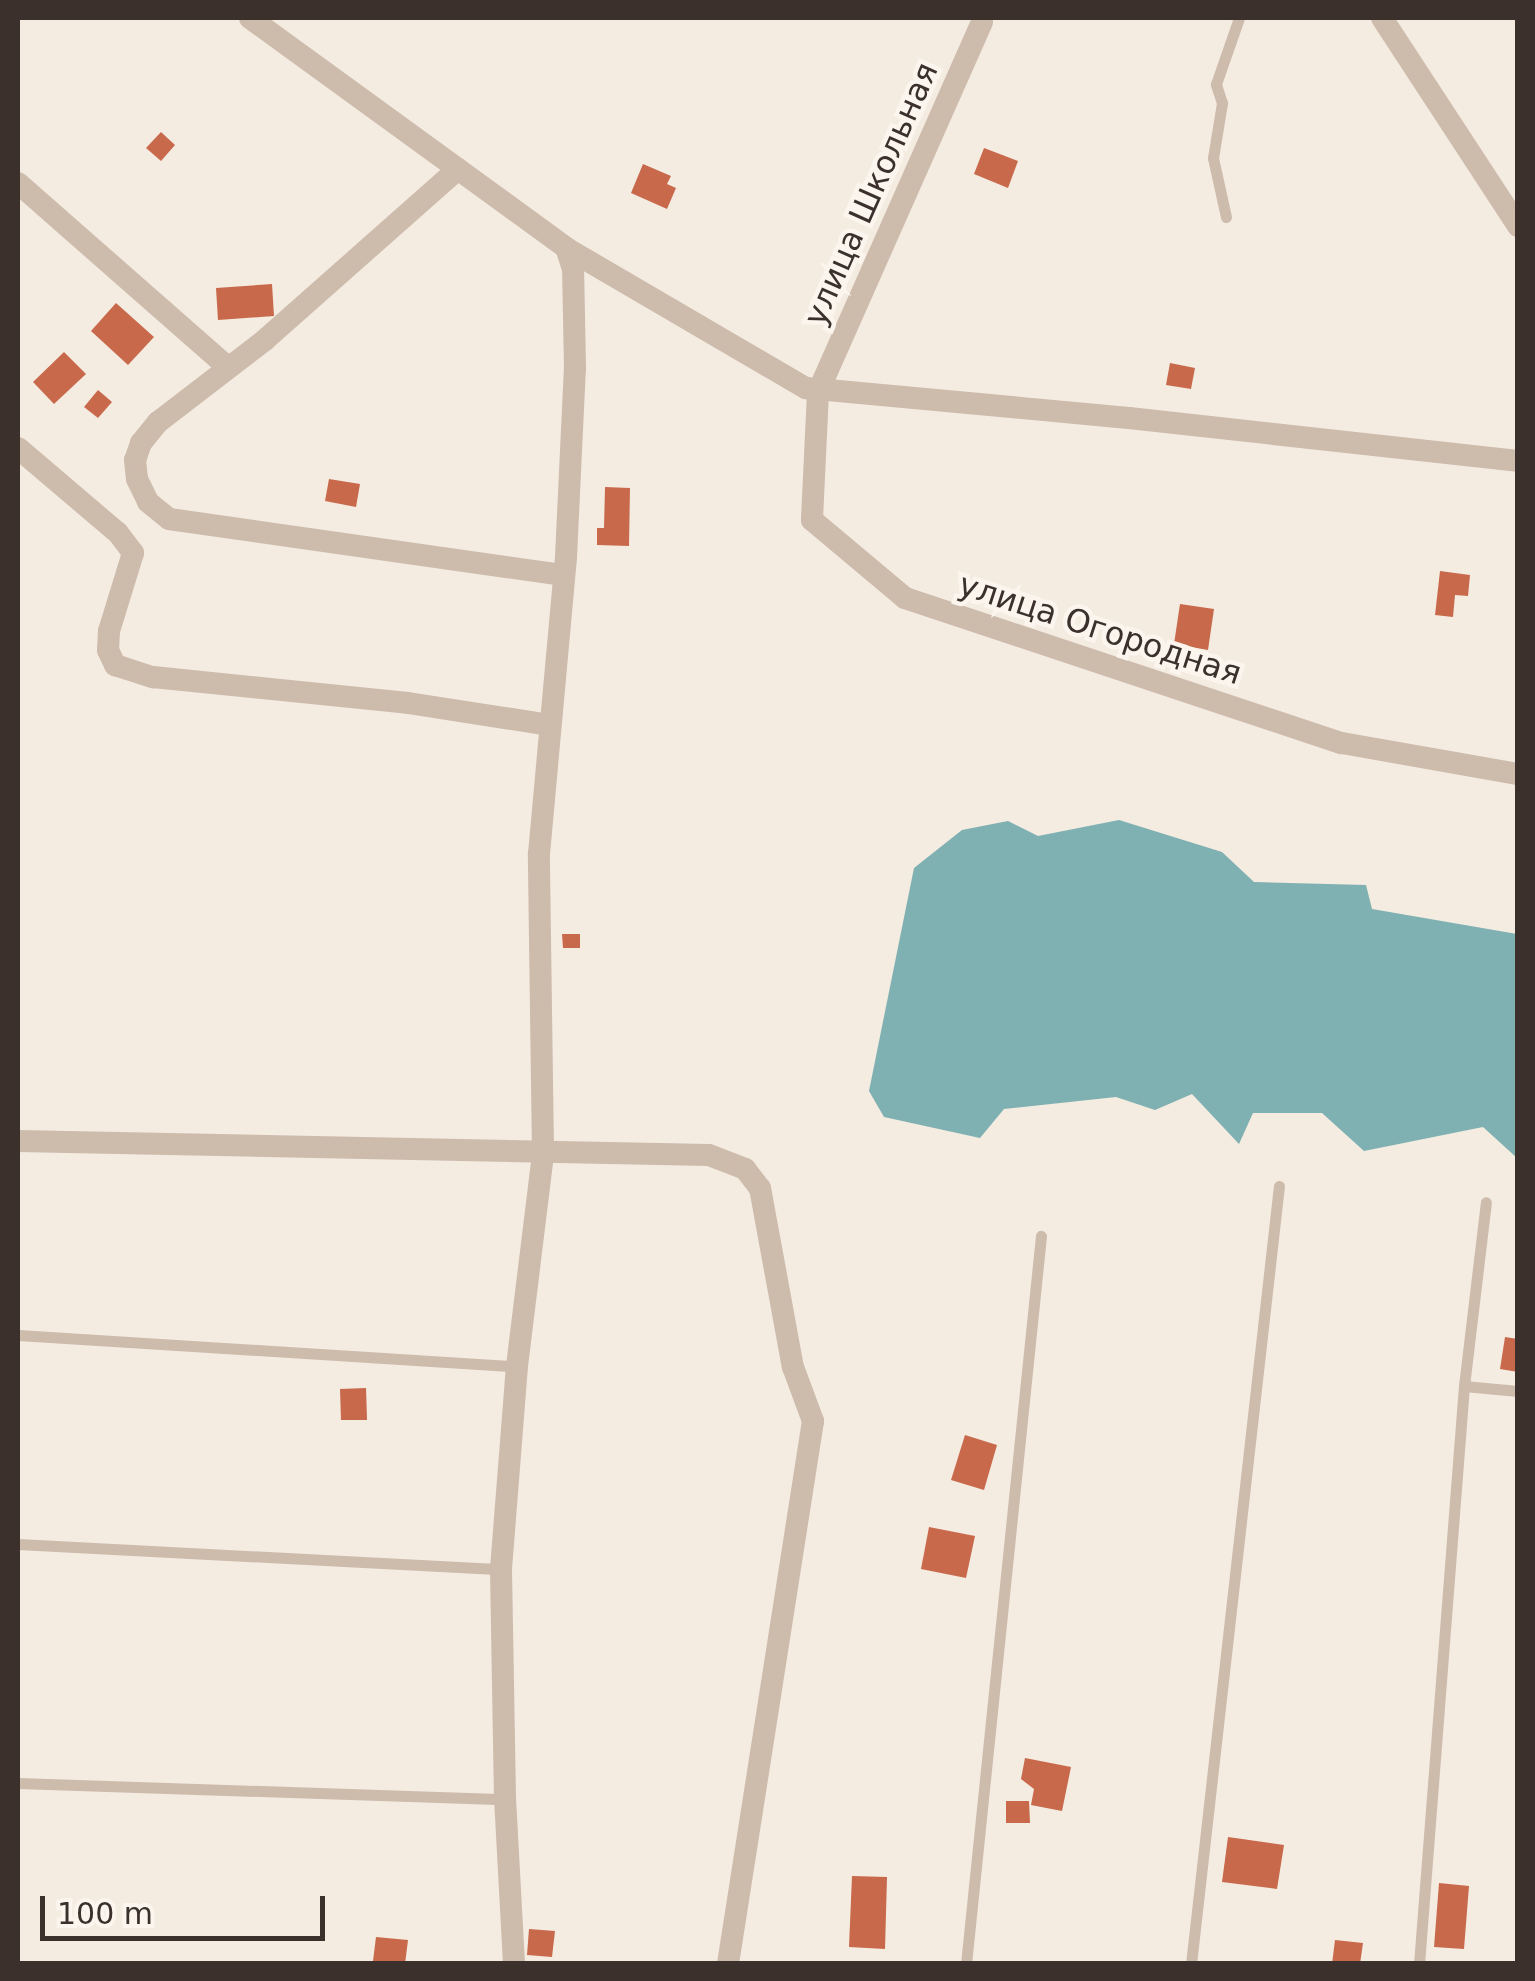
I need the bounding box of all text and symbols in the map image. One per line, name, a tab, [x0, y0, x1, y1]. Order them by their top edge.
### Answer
street label: улица Школьная	[796, 56, 946, 332]
street label: улица Огородная	[954, 565, 1246, 693]
scale bar	[45, 1876, 330, 1938]
text: 100 m	[57, 1896, 153, 1931]

